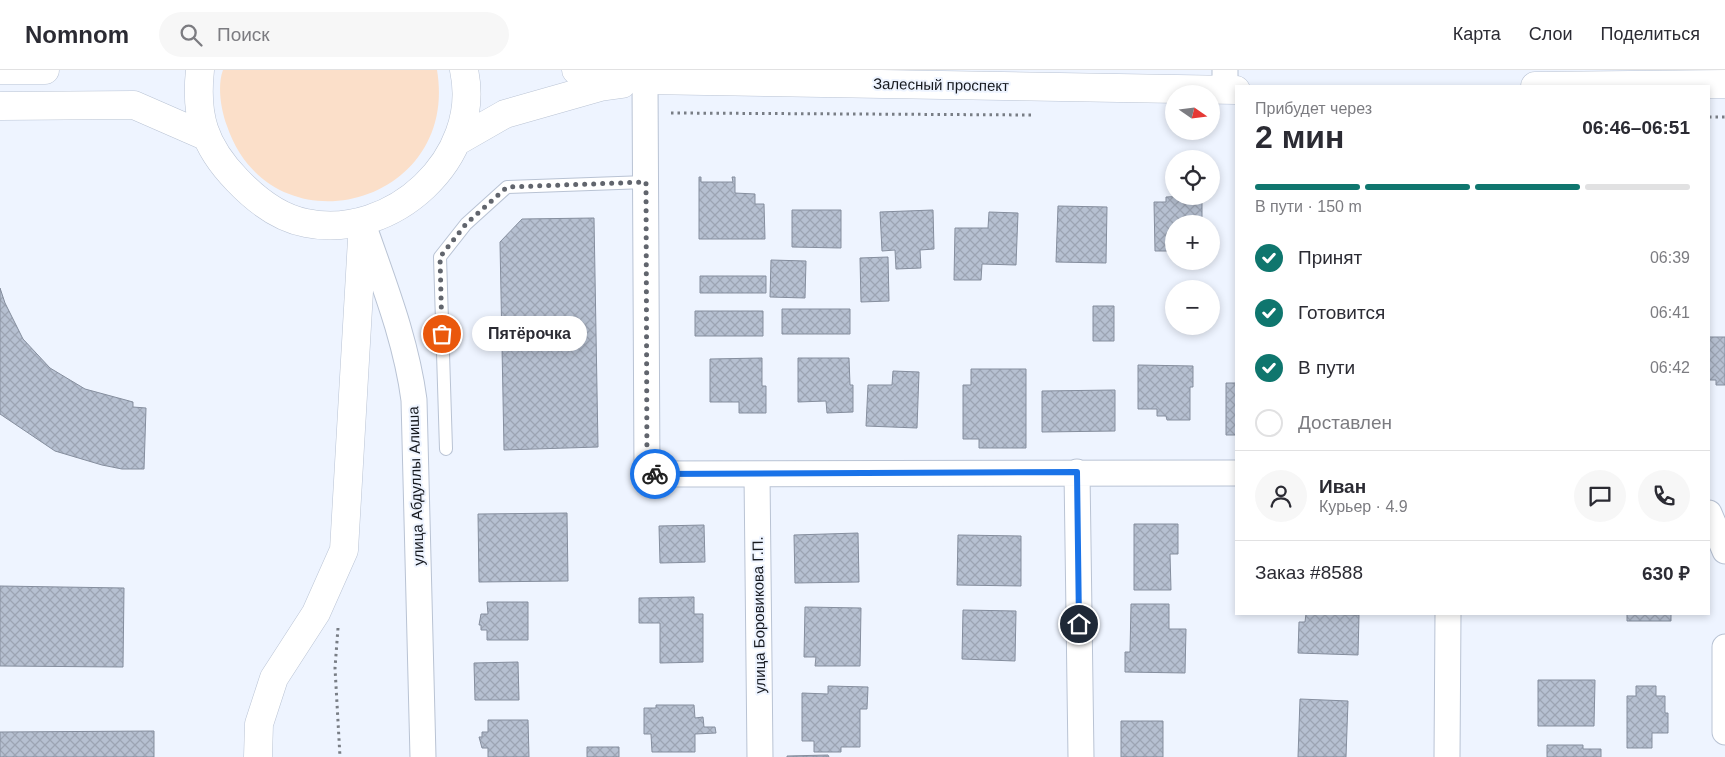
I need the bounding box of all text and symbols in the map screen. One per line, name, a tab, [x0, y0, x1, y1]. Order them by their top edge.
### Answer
search box	[159, 12, 509, 57]
text: Nomnom	[25, 21, 129, 48]
icon: search	[177, 21, 205, 49]
text: Поиск	[217, 24, 270, 45]
text: Карта	[1453, 24, 1501, 44]
text: Слои	[1529, 24, 1573, 44]
text: Поделиться	[1601, 24, 1700, 44]
street label: Залесный проспект	[873, 75, 1009, 94]
north arrow	[1165, 85, 1220, 140]
map controls	[1165, 85, 1220, 335]
text: Прибудет через	[1255, 100, 1372, 117]
text: 06:46–06:51	[1582, 117, 1690, 138]
text: 2 мин	[1255, 119, 1344, 155]
button: locate	[1165, 150, 1220, 205]
text: В пути · 150 m	[1255, 198, 1362, 215]
button: +	[1165, 215, 1220, 270]
icon: check	[1255, 244, 1283, 272]
text: Принят	[1298, 247, 1362, 268]
text: 06:39	[1650, 249, 1690, 266]
button: −	[1165, 280, 1220, 335]
icon: check	[1255, 299, 1283, 327]
text: Готовится	[1298, 302, 1385, 323]
text: 06:41	[1650, 304, 1690, 321]
pin	[421, 313, 463, 355]
callout: Пятёрочка	[472, 316, 587, 352]
icon: bag	[428, 320, 456, 348]
text: Пятёрочка	[488, 325, 571, 342]
icon: check	[1255, 354, 1283, 382]
text: В пути	[1298, 357, 1355, 378]
text: 06:42	[1650, 359, 1690, 376]
street label: улица Абдуллы Алиша	[404, 406, 427, 566]
text: Доставлен	[1298, 412, 1392, 433]
courier	[630, 449, 680, 499]
icon: bike	[641, 460, 669, 488]
button: person	[1255, 470, 1307, 522]
button: chat	[1574, 470, 1626, 522]
button: phone	[1638, 470, 1690, 522]
text: Иван	[1319, 476, 1366, 497]
text: Курьер · 4.9	[1319, 498, 1408, 515]
street label: улица Боровикова Г.П.	[749, 536, 768, 694]
text: Заказ #8588	[1255, 562, 1363, 583]
text: 630 ₽	[1642, 563, 1690, 584]
pin	[1058, 603, 1100, 645]
icon: home	[1065, 610, 1093, 638]

